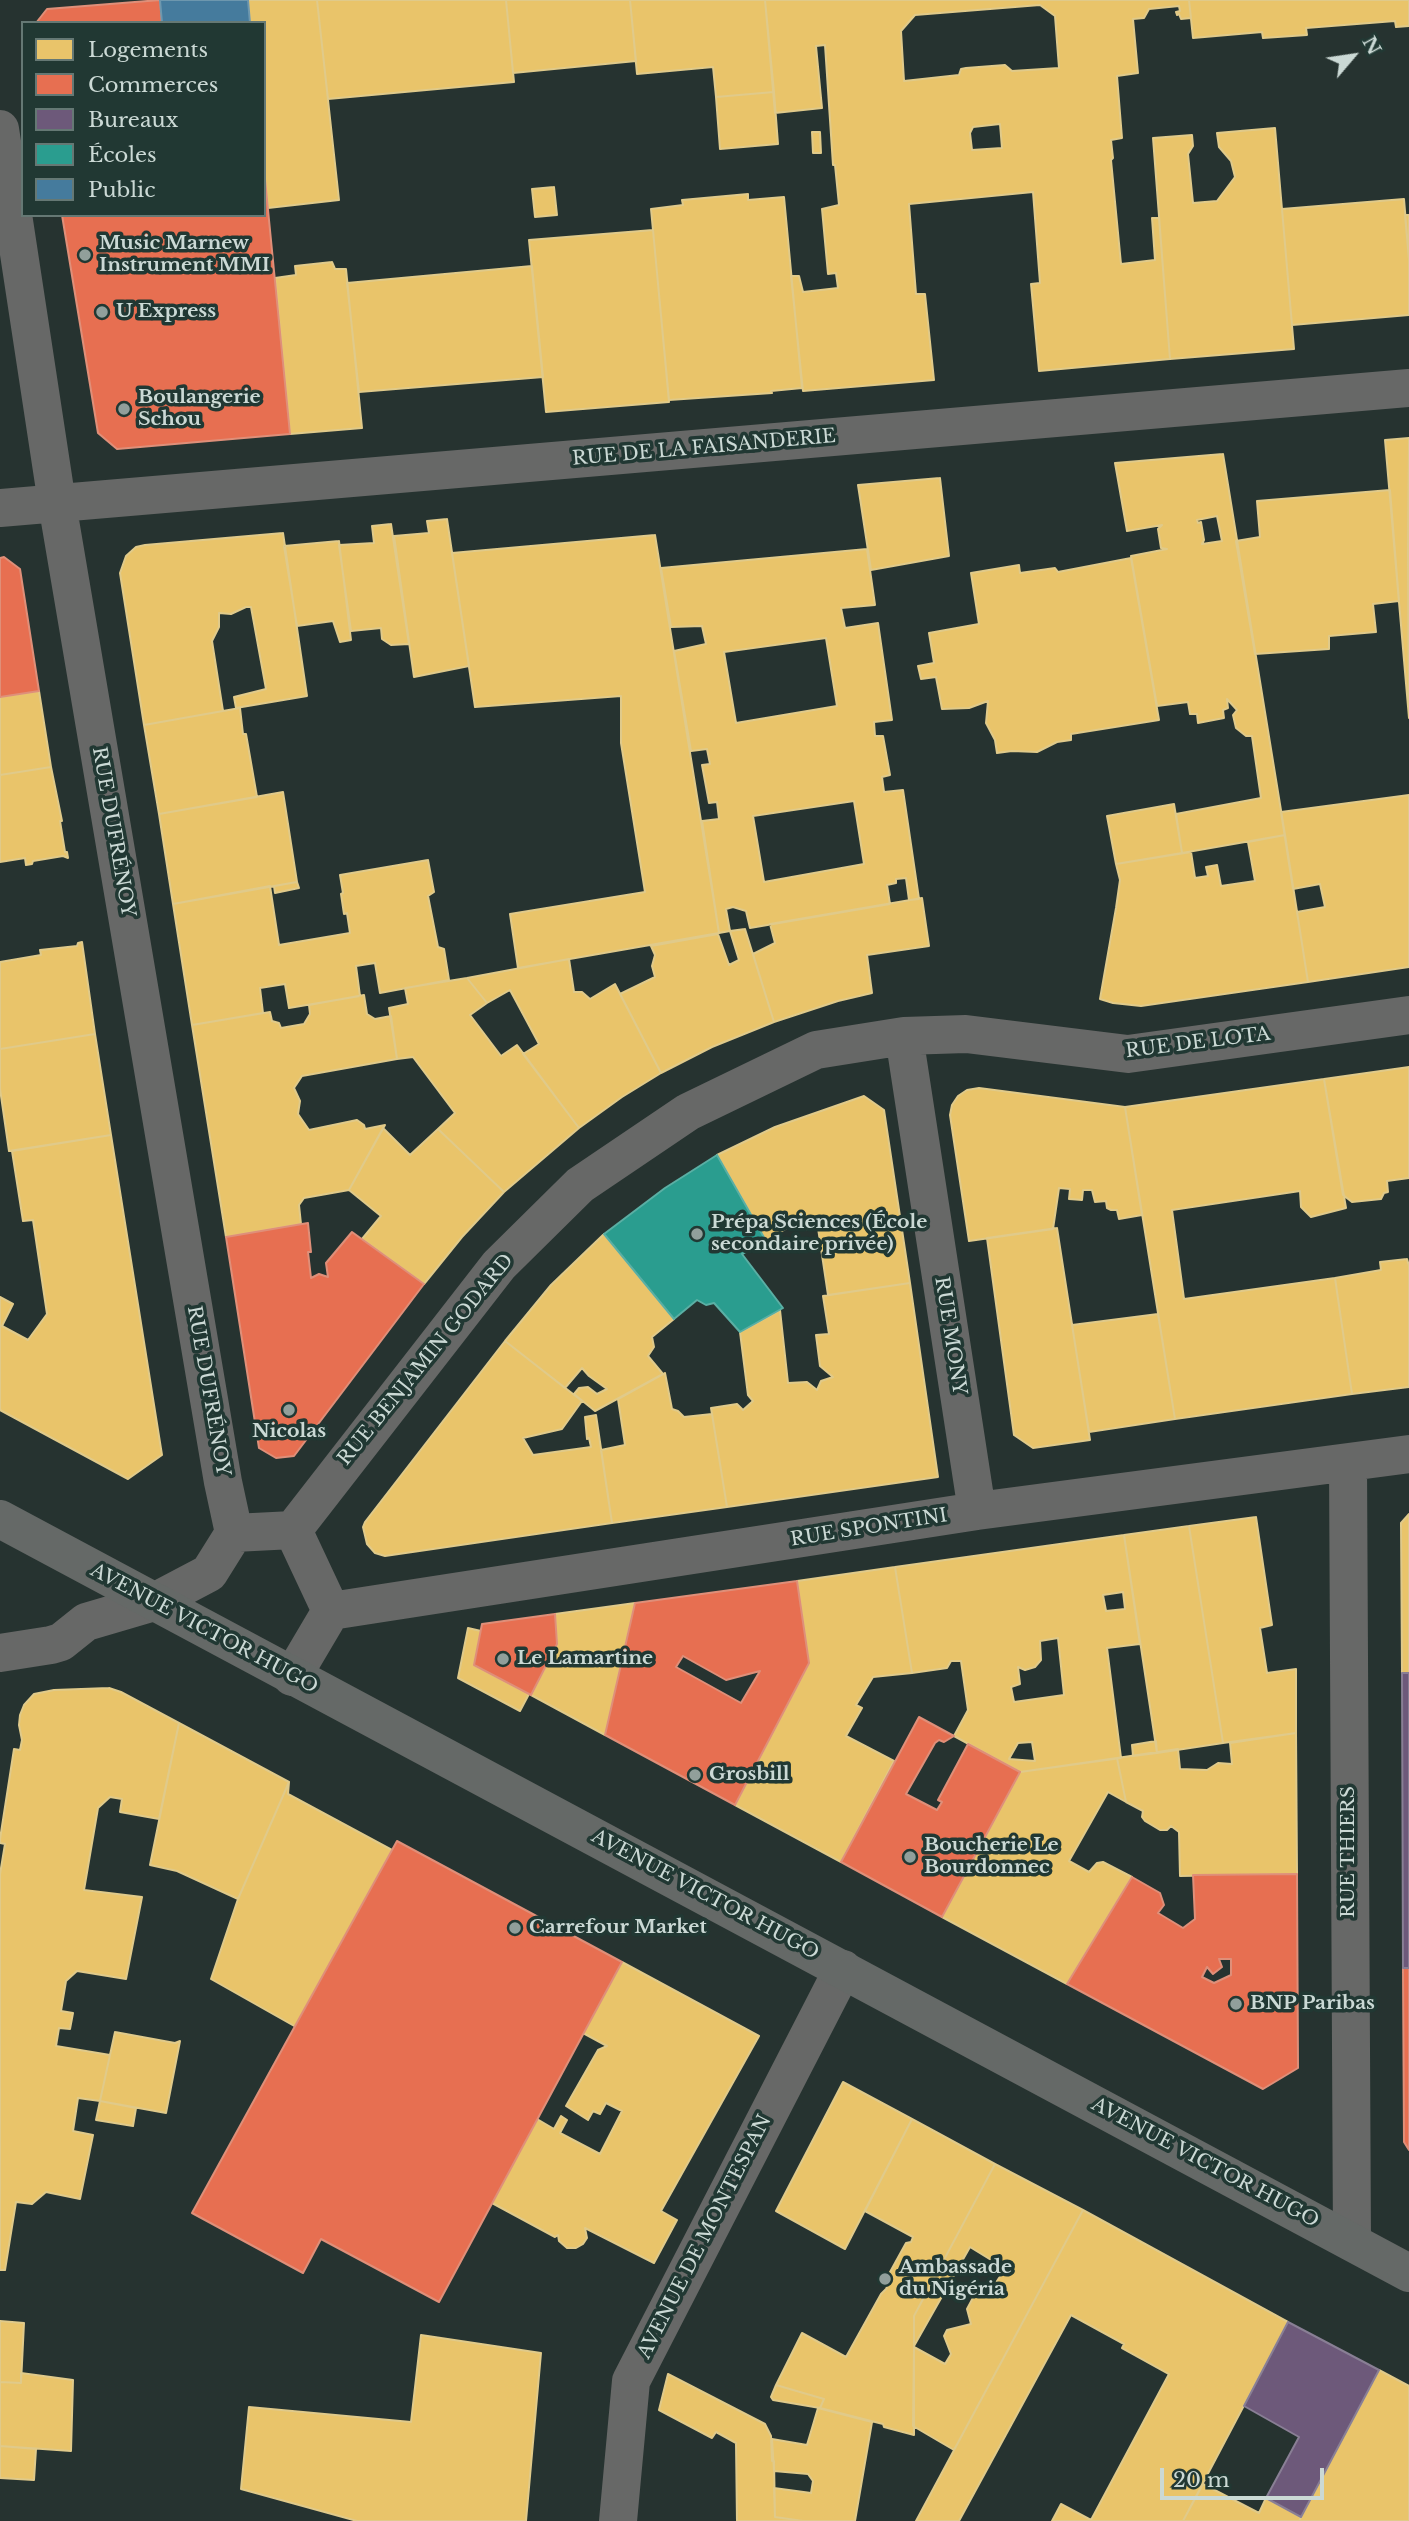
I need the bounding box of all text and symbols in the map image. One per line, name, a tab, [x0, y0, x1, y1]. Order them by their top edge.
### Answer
legend	[21, 21, 266, 217]
north arrow	[1318, 21, 1388, 91]
text: N	[1357, 32, 1386, 59]
text: Logements	[88, 37, 208, 63]
text: Commerces	[88, 72, 218, 98]
text: Bureaux	[88, 107, 178, 133]
text: Écoles	[88, 142, 157, 168]
text: Public	[88, 177, 155, 203]
place label: Music Marnew Instrument MMI	[99, 233, 270, 277]
marker: Music Marnew Instrument MMI	[77, 247, 93, 263]
place label: U Express	[116, 301, 216, 323]
marker: U Express	[94, 304, 110, 320]
place label: Boulangerie Schou	[138, 387, 261, 431]
marker: Boulangerie Schou	[116, 401, 132, 417]
street label: RUE DE LA FAISANDERIE	[571, 425, 837, 471]
street label: RUE DUFRÉNOY	[87, 745, 139, 919]
street label: RUE DE LOTA	[1124, 1023, 1272, 1063]
place label: Prépa Sciences (École secondaire privée)	[711, 1212, 927, 1256]
marker: Prépa Sciences (École secondaire privée)	[689, 1226, 705, 1242]
street label: RUE BENJAMIN GODARD	[334, 1250, 518, 1470]
street label: RUE MONY	[929, 1275, 971, 1397]
street label: RUE DUFRÉNOY	[182, 1304, 234, 1478]
marker: Nicolas	[281, 1402, 297, 1418]
place label: Nicolas	[252, 1421, 326, 1443]
street label: RUE SPONTINI	[789, 1504, 949, 1552]
street label: AVENUE VICTOR HUGO	[87, 1559, 321, 1699]
place label: Le Lamartine	[517, 1648, 653, 1670]
marker: Le Lamartine	[495, 1651, 511, 1667]
place label: Grosbill	[709, 1764, 790, 1786]
marker: Grosbill	[687, 1767, 703, 1783]
street label: RUE THIERS	[1338, 1786, 1360, 1918]
street label: AVENUE VICTOR HUGO	[588, 1825, 822, 1965]
place label: Boucherie Le Bourdonnec	[924, 1835, 1059, 1879]
marker: Boucherie Le Bourdonnec	[902, 1849, 918, 1865]
place label: Carrefour Market	[529, 1917, 707, 1939]
marker: Carrefour Market	[507, 1920, 523, 1936]
place label: BNP Paribas	[1250, 1993, 1375, 2015]
marker: BNP Paribas	[1228, 1996, 1244, 2012]
street label: AVENUE VICTOR HUGO	[1088, 2093, 1322, 2233]
street label: AVENUE DE MONTESPAN	[633, 2111, 777, 2363]
place label: Ambassade du Nigéria	[899, 2257, 1012, 2301]
marker: Ambassade du Nigéria	[877, 2271, 893, 2287]
scale bar	[1164, 2454, 1328, 2498]
text: 20 m	[1173, 2467, 1230, 2493]

